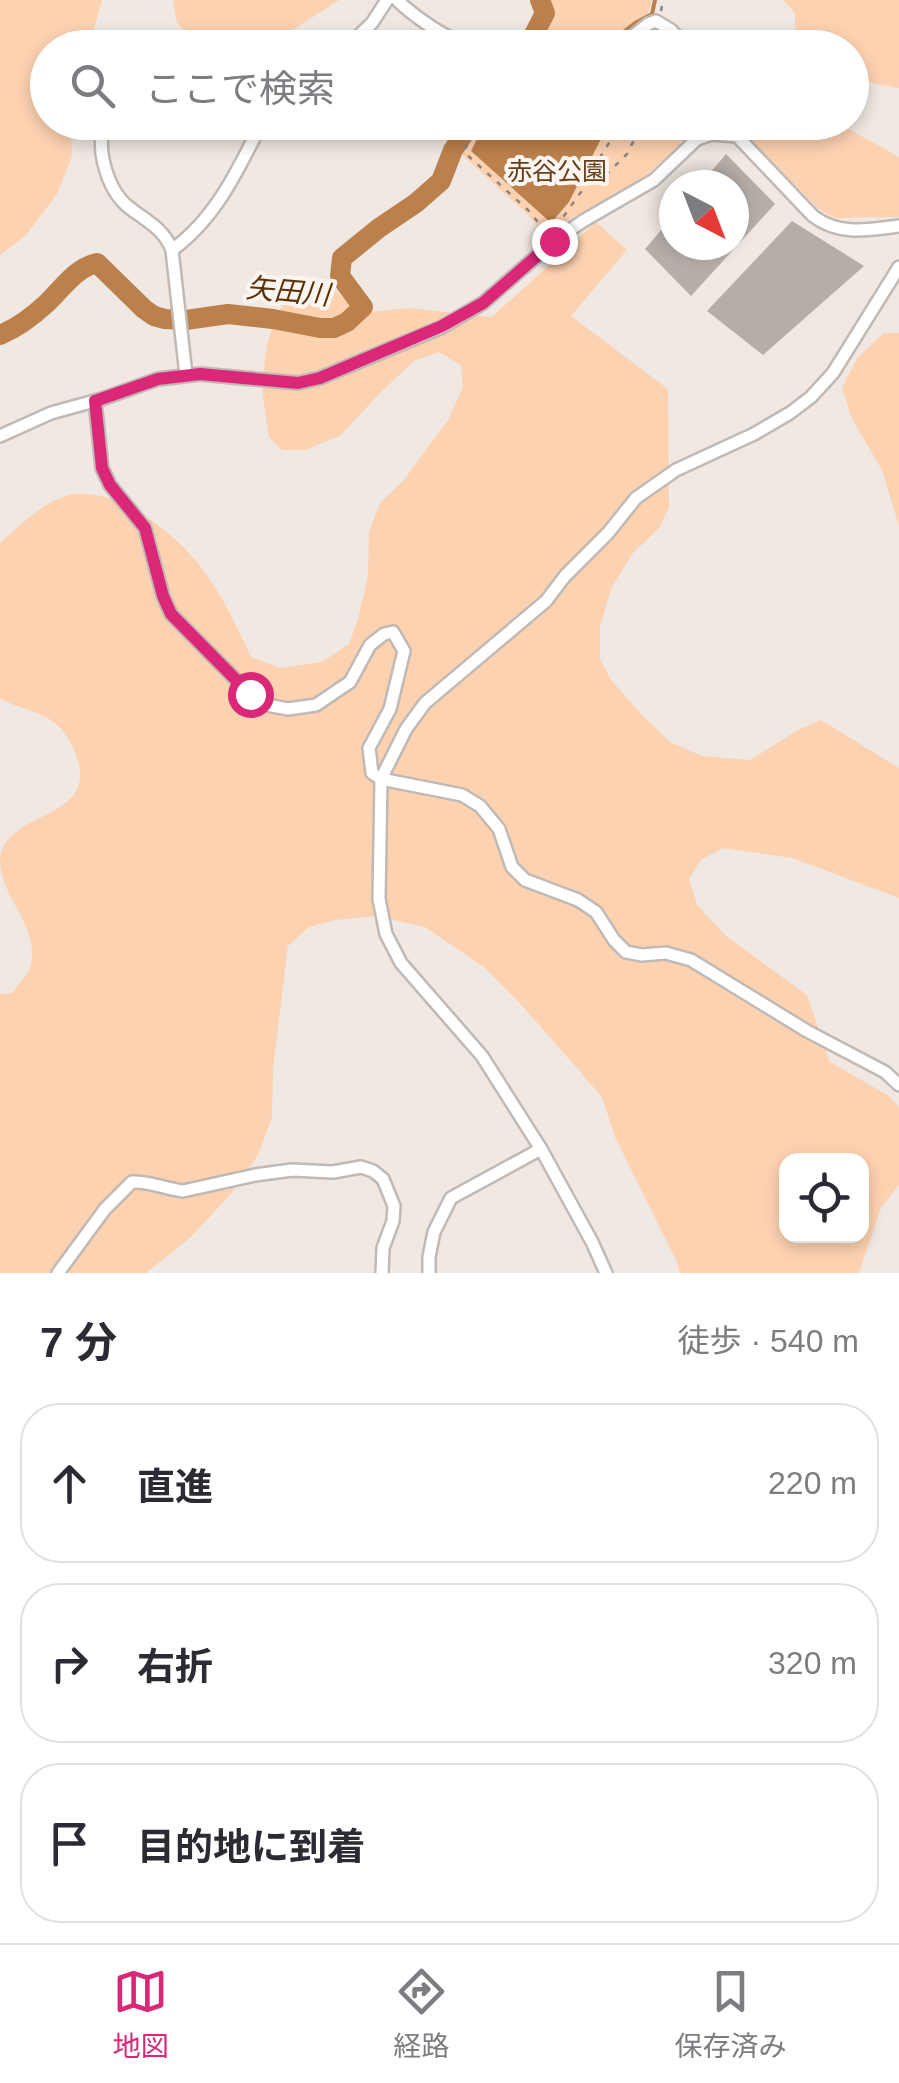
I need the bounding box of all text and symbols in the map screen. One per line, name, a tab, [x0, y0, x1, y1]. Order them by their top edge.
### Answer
search box	[30, 30, 869, 140]
icon: search	[65, 58, 120, 113]
text: ここで検索	[145, 68, 335, 110]
park label: 赤谷公園	[507, 157, 607, 185]
north arrow	[659, 170, 749, 260]
route end	[532, 219, 578, 265]
water label: 矢田川	[245, 272, 334, 311]
route start	[228, 672, 274, 718]
map controls	[779, 1153, 869, 1243]
button: locate	[779, 1153, 869, 1243]
text: 7 分	[40, 1319, 117, 1366]
text: 徒歩 · 540 m	[678, 1323, 859, 1359]
icon: ahead	[42, 1456, 97, 1511]
text: 220 m	[768, 1465, 857, 1501]
text: 直進	[137, 1466, 213, 1508]
icon: right	[42, 1636, 97, 1691]
text: 320 m	[768, 1645, 857, 1681]
text: 右折	[137, 1646, 213, 1688]
icon: arrive	[42, 1816, 97, 1871]
text: 目的地に到着	[137, 1826, 365, 1868]
tab: 地図	[112, 1964, 169, 2064]
tab: 経路	[393, 1964, 450, 2064]
tab: 保存済み	[674, 1964, 787, 2064]

